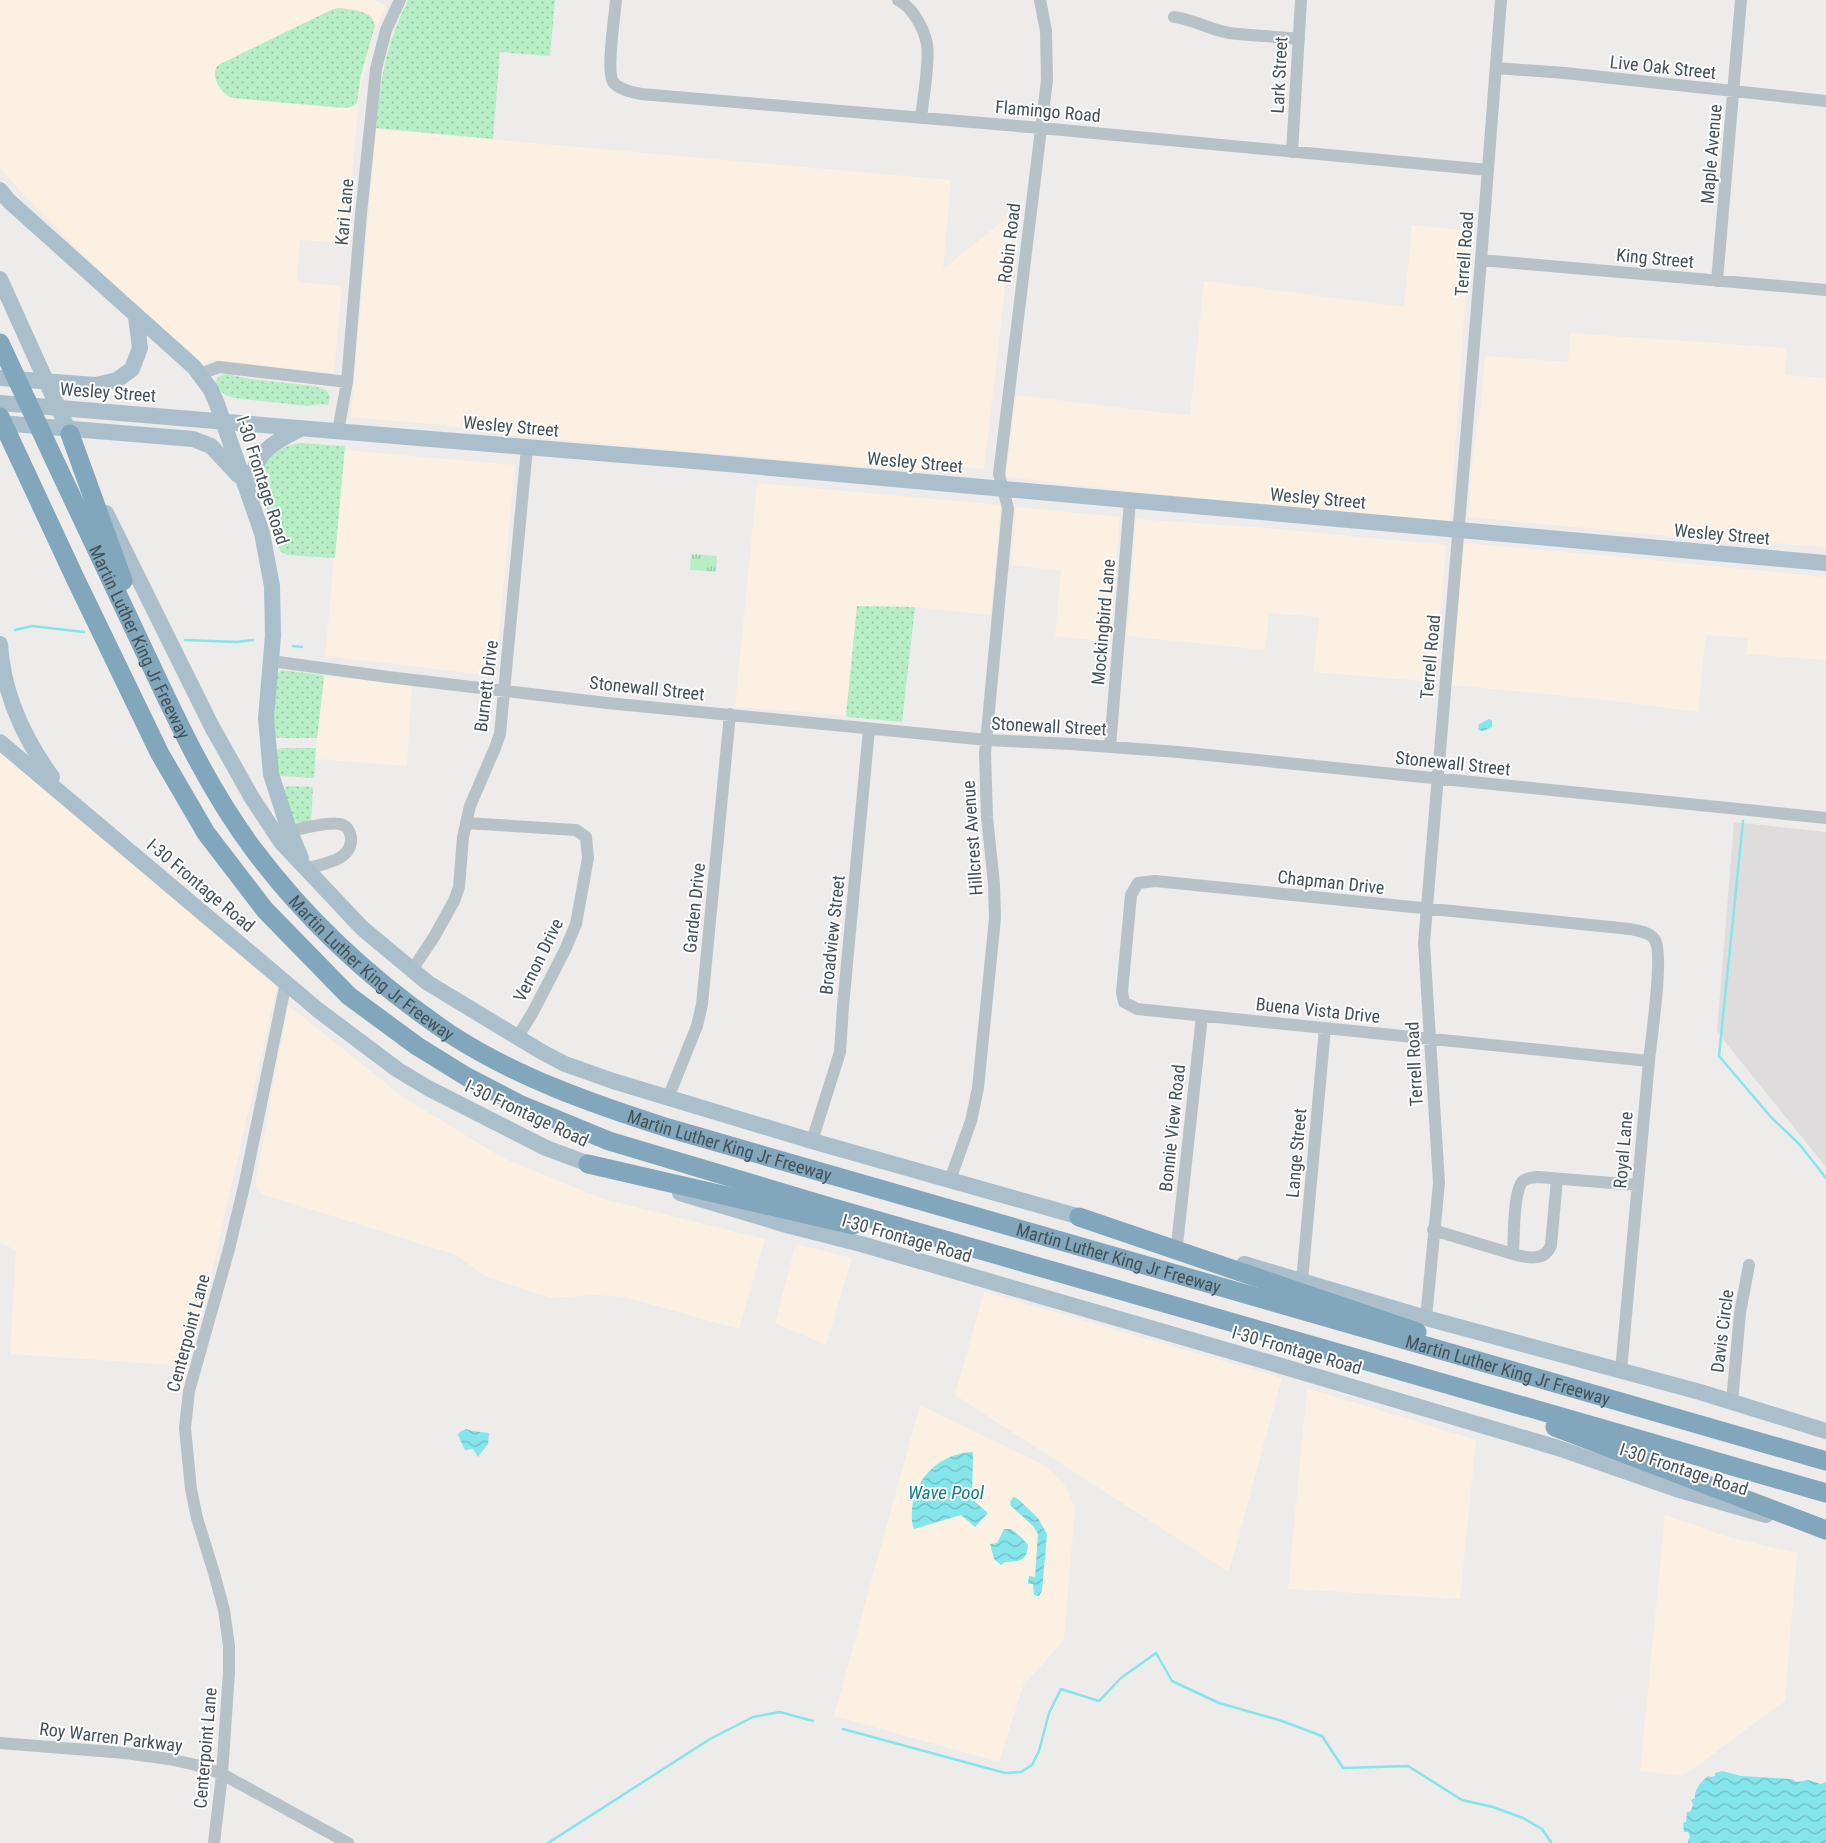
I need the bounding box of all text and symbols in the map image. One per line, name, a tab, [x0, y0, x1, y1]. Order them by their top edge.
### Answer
street label: Lark Street	[1266, 36, 1292, 114]
street label: Live Oak Street	[1609, 51, 1717, 83]
street label: Flamingo Road	[994, 96, 1102, 126]
street label: Maple Avenue	[1696, 103, 1726, 205]
street label: Kari Lane	[331, 178, 357, 246]
street label: Robin Road	[994, 202, 1024, 284]
street label: Terrell Road	[1451, 211, 1477, 297]
street label: King Street	[1615, 244, 1695, 272]
street label: Wesley Street	[59, 378, 157, 406]
street label: Wesley Street	[462, 411, 560, 441]
street label: I-30 Frontage Road	[232, 413, 294, 547]
street label: Wesley Street	[866, 447, 964, 477]
street label: Wesley Street	[1269, 483, 1367, 513]
street label: Wesley Street	[1673, 519, 1771, 549]
street label: Martin Luther King Jr Freeway	[85, 541, 195, 743]
street label: Mockingbird Lane	[1087, 558, 1119, 686]
street label: Terrell Road	[1416, 614, 1444, 700]
street label: Burnett Drive	[470, 639, 502, 733]
street label: Stonewall Street	[588, 672, 706, 704]
street label: Stonewall Street	[991, 712, 1107, 740]
street label: Stonewall Street	[1394, 747, 1512, 779]
street label: Hillcrest Avenue	[958, 780, 986, 896]
street label: I-30 Frontage Road	[143, 834, 259, 936]
street label: Garden Drive	[679, 862, 709, 954]
street label: Chapman Drive	[1277, 866, 1385, 898]
street label: Broadview Street	[815, 874, 849, 996]
street label: Martin Luther King Jr Freeway	[285, 890, 459, 1045]
street label: Vernon Drive	[509, 915, 567, 1005]
street label: Buena Vista Drive	[1255, 993, 1381, 1027]
street label: Terrell Road	[1401, 1021, 1427, 1107]
street label: Bonnie View Road	[1155, 1063, 1189, 1193]
street label: I-30 Frontage Road	[462, 1075, 592, 1151]
street label: Martin Luther King Jr Freeway	[625, 1105, 835, 1185]
street label: Lange Street	[1282, 1107, 1310, 1199]
street label: Royal Lane	[1609, 1111, 1637, 1189]
street label: I-30 Frontage Road	[840, 1209, 974, 1267]
street label: Martin Luther King Jr Freeway	[1014, 1218, 1224, 1297]
street label: Centerpoint Lane	[162, 1272, 214, 1394]
street label: Davis Circle	[1706, 1288, 1738, 1374]
street label: I-30 Frontage Road	[1230, 1321, 1364, 1379]
street label: Martin Luther King Jr Freeway	[1403, 1330, 1613, 1409]
street label: I-30 Frontage Road	[1617, 1438, 1751, 1500]
water label: Wave Pool	[908, 1481, 985, 1504]
street label: Centerpoint Lane	[189, 1687, 221, 1809]
street label: Roy Warren Parkway	[38, 1718, 184, 1756]

